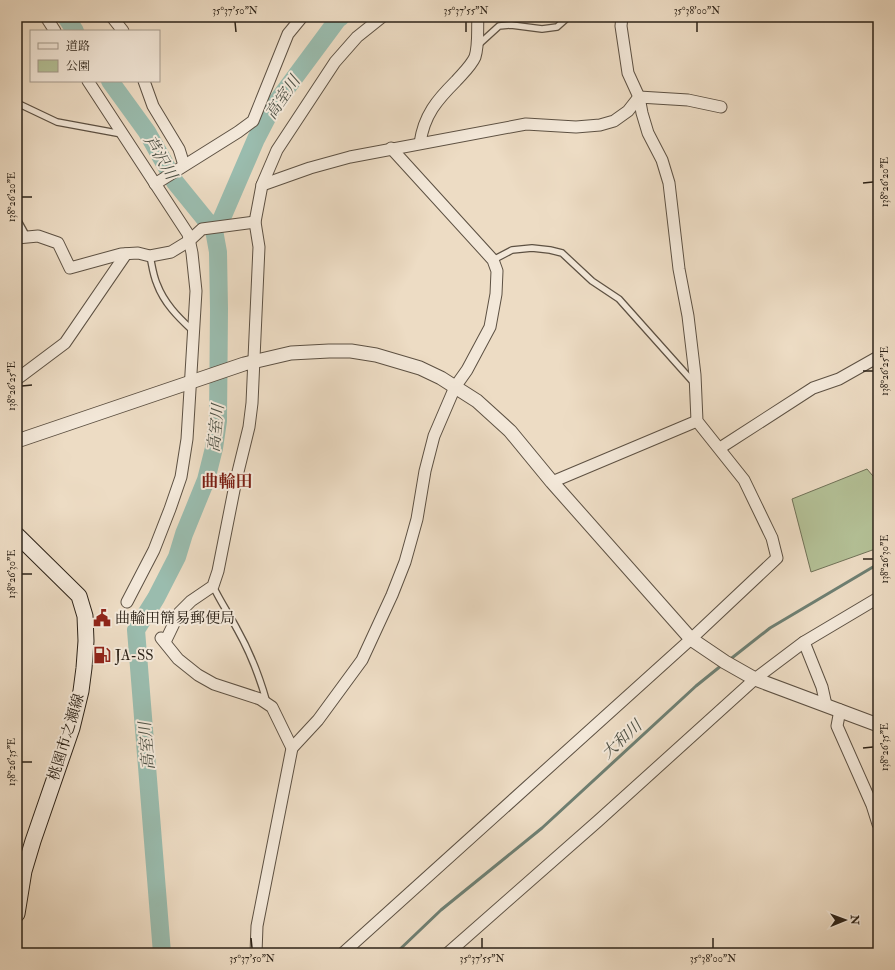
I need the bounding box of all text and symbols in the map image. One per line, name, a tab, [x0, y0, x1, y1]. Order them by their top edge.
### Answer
text: 35°37'50"N	[212, 5, 258, 17]
text: 35°37'55"N	[444, 5, 488, 17]
text: 35°38'00"N	[674, 5, 720, 17]
legend	[30, 30, 160, 82]
text: 道路	[66, 39, 90, 54]
text: 公園	[66, 59, 90, 74]
water label: 高室川	[261, 70, 306, 123]
water label: 芦沢川	[139, 132, 182, 185]
text: 138°26'20"E	[879, 157, 891, 207]
text: 138°26'20"E	[6, 172, 18, 222]
text: 138°26'25"E	[879, 346, 891, 396]
text: 138°26'25"E	[6, 361, 18, 411]
water label: 高室川	[204, 401, 229, 453]
district label: 曲輪田	[202, 471, 253, 492]
text: 138°26'30"E	[879, 535, 891, 583]
text: 138°26'30"E	[6, 550, 18, 598]
public building icon: 曲輪田簡易郵便局	[92, 608, 112, 628]
place label: 曲輪田簡易郵便局	[115, 609, 235, 628]
fuel station icon: JA-SS	[92, 645, 112, 665]
place label: JA-SS	[114, 646, 154, 666]
street label: 桃園市之瀬線	[44, 691, 89, 783]
water label: 大和川	[597, 715, 648, 763]
water label: 高室川	[135, 719, 159, 771]
text: 138°26'35"E	[879, 723, 891, 771]
text: 138°26'35"E	[6, 738, 18, 786]
north arrow	[825, 900, 865, 940]
text: N	[848, 914, 861, 926]
text: 35°37'50"N	[229, 953, 275, 965]
text: 35°37'55"N	[460, 953, 504, 965]
text: 35°38'00"N	[690, 953, 736, 965]

